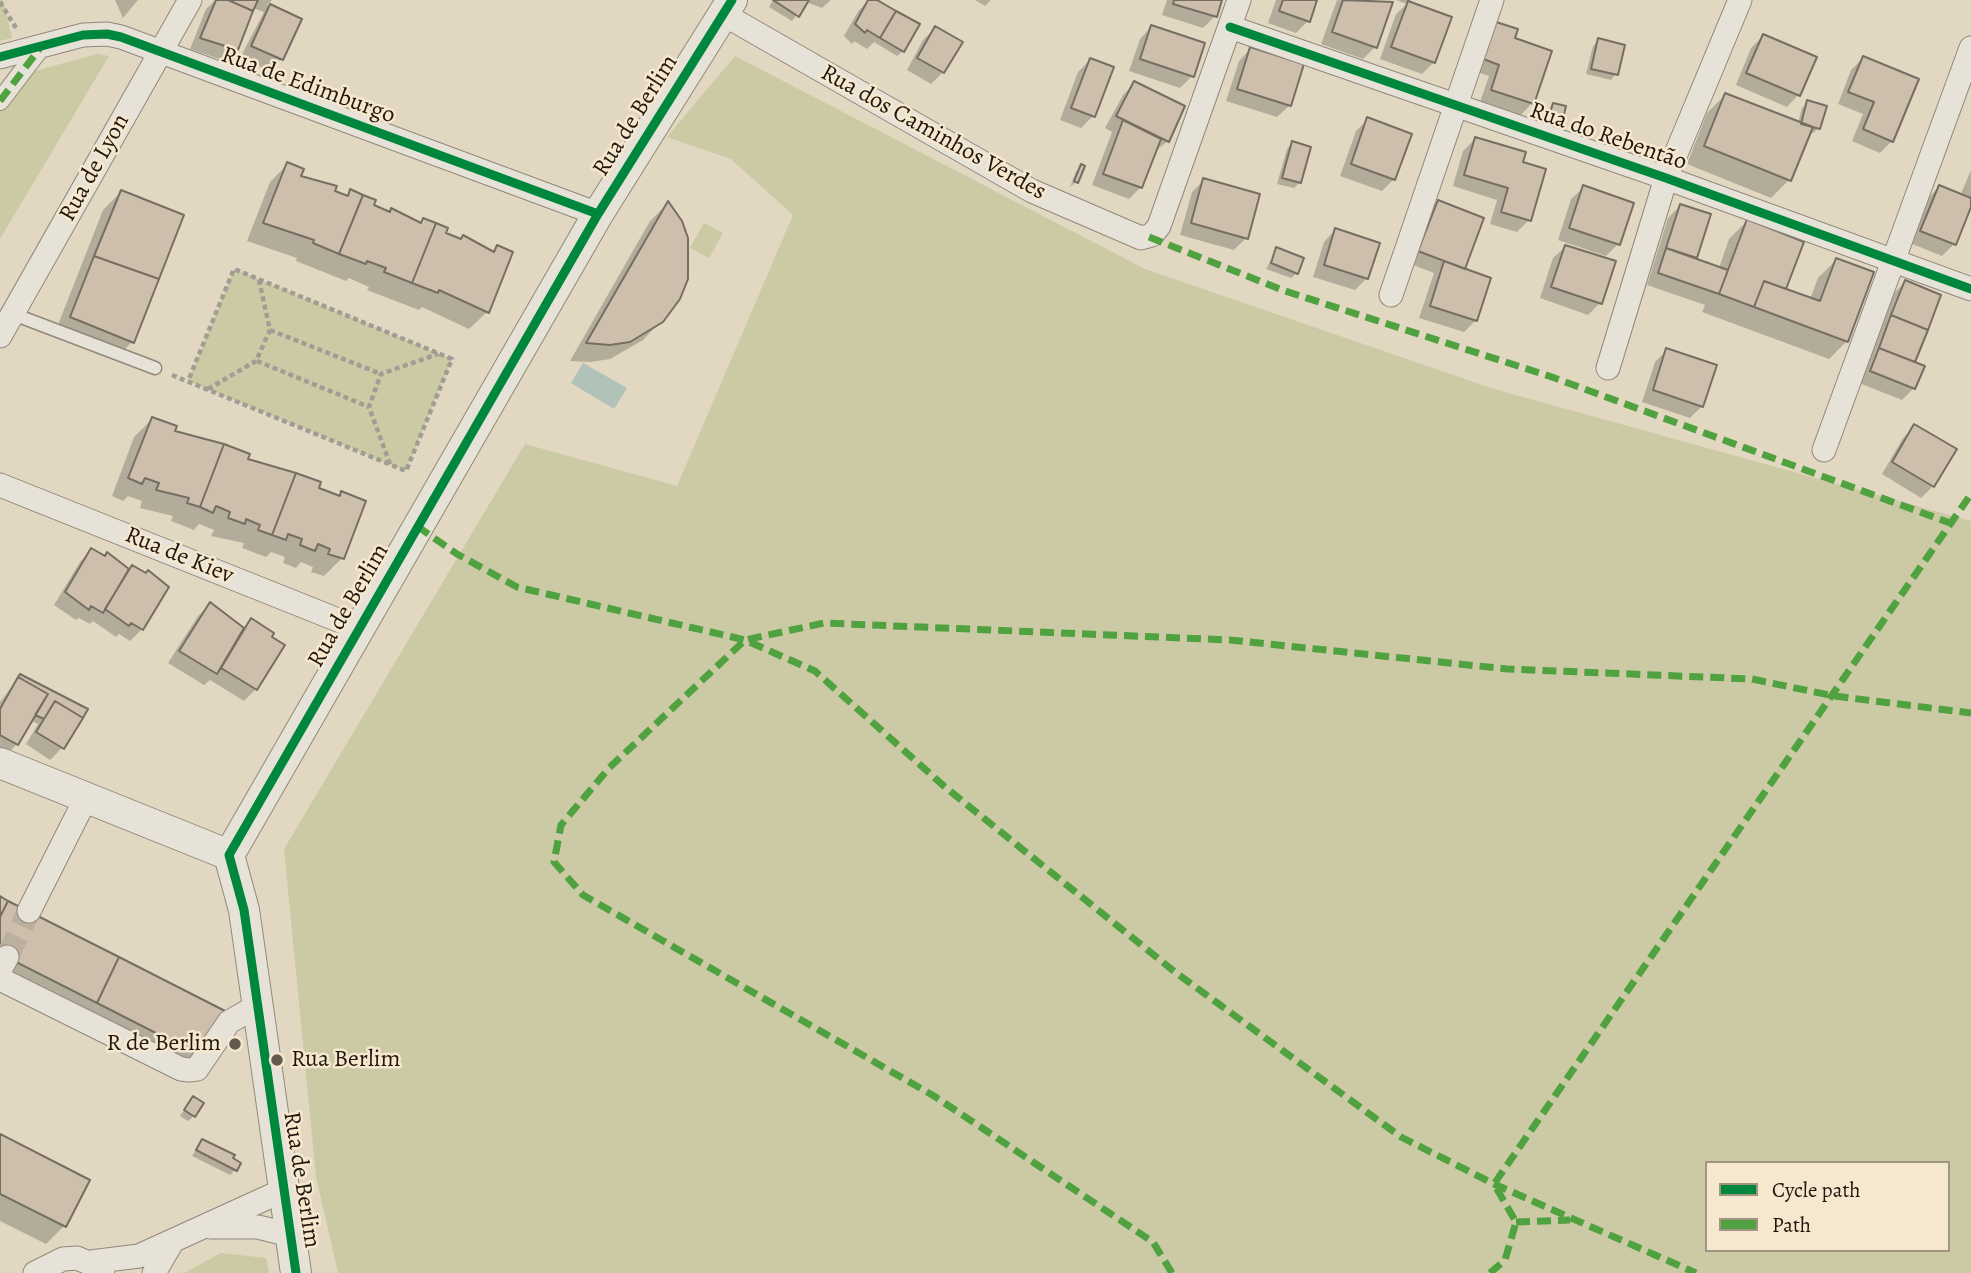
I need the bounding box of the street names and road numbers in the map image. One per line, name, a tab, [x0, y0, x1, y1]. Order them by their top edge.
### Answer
street label: Rua de Edimburgo	[217, 41, 399, 131]
street label: Rua de Berlim	[587, 50, 685, 182]
street label: Rua dos Caminhos Verdes	[815, 59, 1051, 207]
street label: Rua do Rebentão	[1526, 97, 1690, 177]
street label: Rua de Lyon	[54, 109, 136, 227]
street label: Rua de Kiev	[121, 521, 237, 591]
street label: Rua de Berlim	[302, 539, 396, 673]
street label: Rua de Berlim	[276, 1110, 326, 1250]

